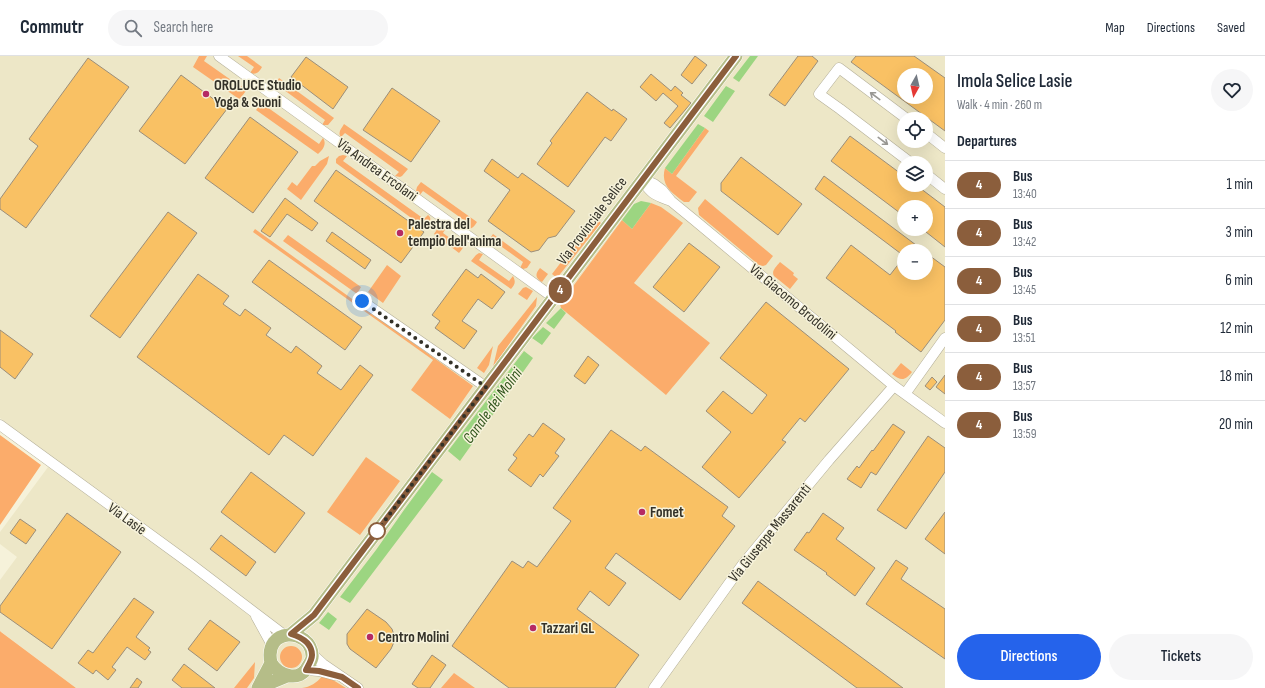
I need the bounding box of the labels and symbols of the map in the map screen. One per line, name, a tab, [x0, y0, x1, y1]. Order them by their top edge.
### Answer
north arrow	[897, 68, 933, 104]
place label: OROLUCE Studio Yoga & Suoni	[214, 76, 301, 112]
marker: OROLUCE Studio Yoga & Suoni	[201, 89, 211, 99]
one-way arrow	[870, 92, 881, 100]
street label: Via Andrea Ercolani	[333, 134, 421, 206]
one-way arrow	[877, 137, 888, 146]
street label: Via Provinciale Selice	[553, 173, 631, 269]
place label: Palestra del tempio dell'anima	[408, 215, 501, 251]
marker: Palestra del tempio dell'anima	[395, 228, 405, 238]
street label: Via Giacomo Brodolini	[745, 260, 841, 344]
line badge: 4	[547, 277, 573, 303]
your location	[352, 291, 372, 311]
water label: Canale dei Molini	[459, 364, 527, 447]
street label: Via Giuseppe Massarenti	[724, 480, 816, 586]
street label: Via Lasie	[104, 499, 150, 539]
place label: Fomet	[650, 503, 684, 522]
marker: Fomet	[637, 507, 647, 517]
unlabelled marker	[368, 522, 386, 540]
place label: Tazzari GL	[541, 619, 594, 638]
marker: Tazzari GL	[528, 623, 538, 633]
place label: Centro Molini	[378, 628, 449, 647]
marker: Centro Molini	[365, 632, 375, 642]

